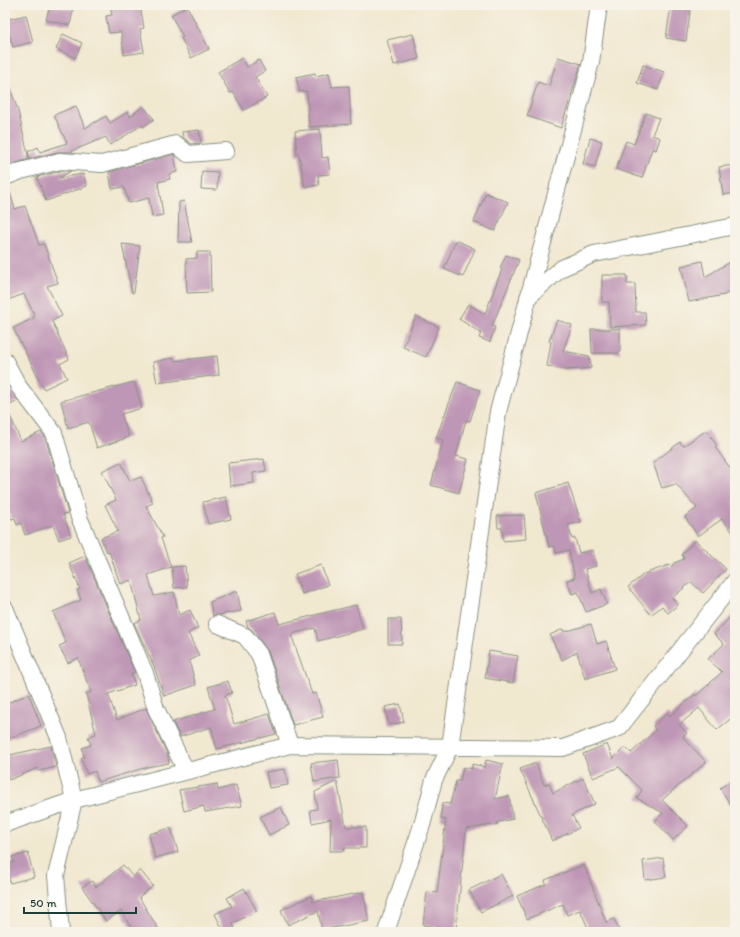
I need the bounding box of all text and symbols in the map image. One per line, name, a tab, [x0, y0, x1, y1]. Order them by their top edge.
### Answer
scale bar	[24, 889, 136, 915]
text: 50 m	[30, 896, 56, 910]

